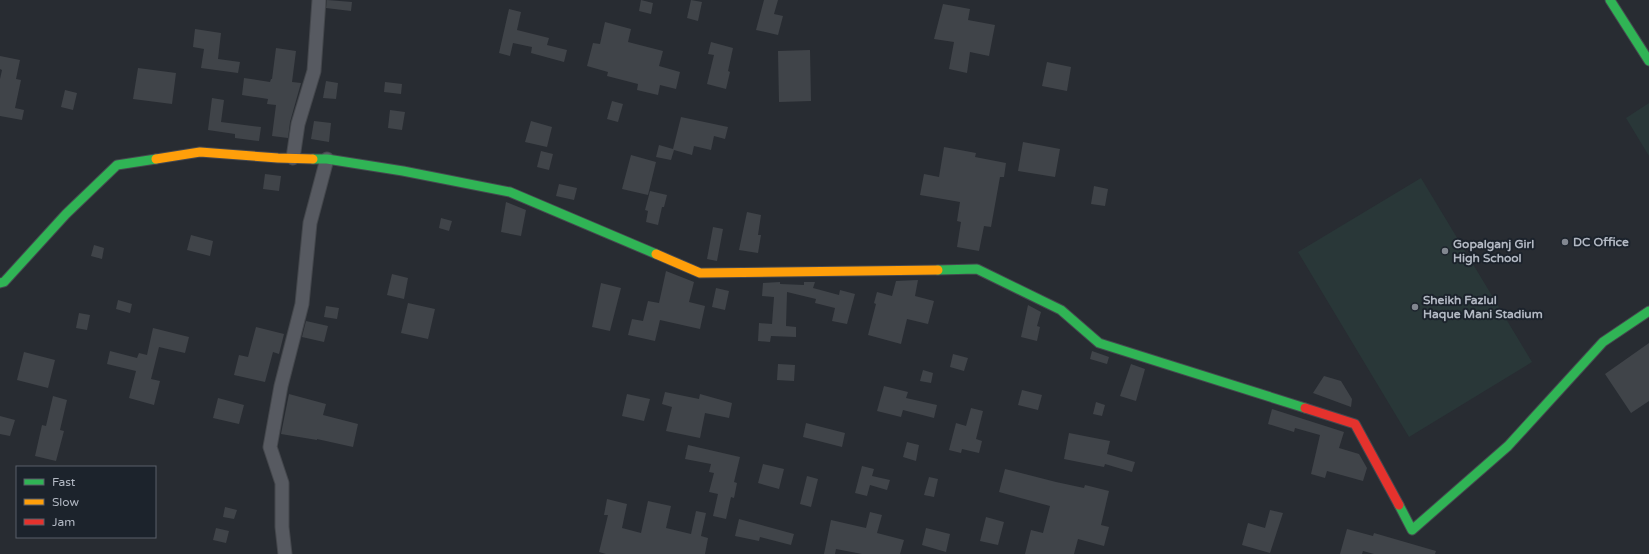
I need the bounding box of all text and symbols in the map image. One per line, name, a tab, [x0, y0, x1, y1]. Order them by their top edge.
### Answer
place label: DC Office	[1573, 235, 1629, 249]
place label: Gopalganj Girl High School	[1453, 237, 1534, 266]
marker: DC Office	[1560, 237, 1570, 247]
marker: Gopalganj Girl High School	[1440, 246, 1450, 256]
place label: Sheikh Fazlul Haque Mani Stadium	[1423, 293, 1543, 322]
marker: Sheikh Fazlul Haque Mani Stadium	[1410, 302, 1420, 312]
legend	[16, 466, 156, 538]
text: Fast	[52, 475, 76, 489]
text: Slow	[52, 495, 79, 509]
text: Jam	[52, 515, 75, 529]

